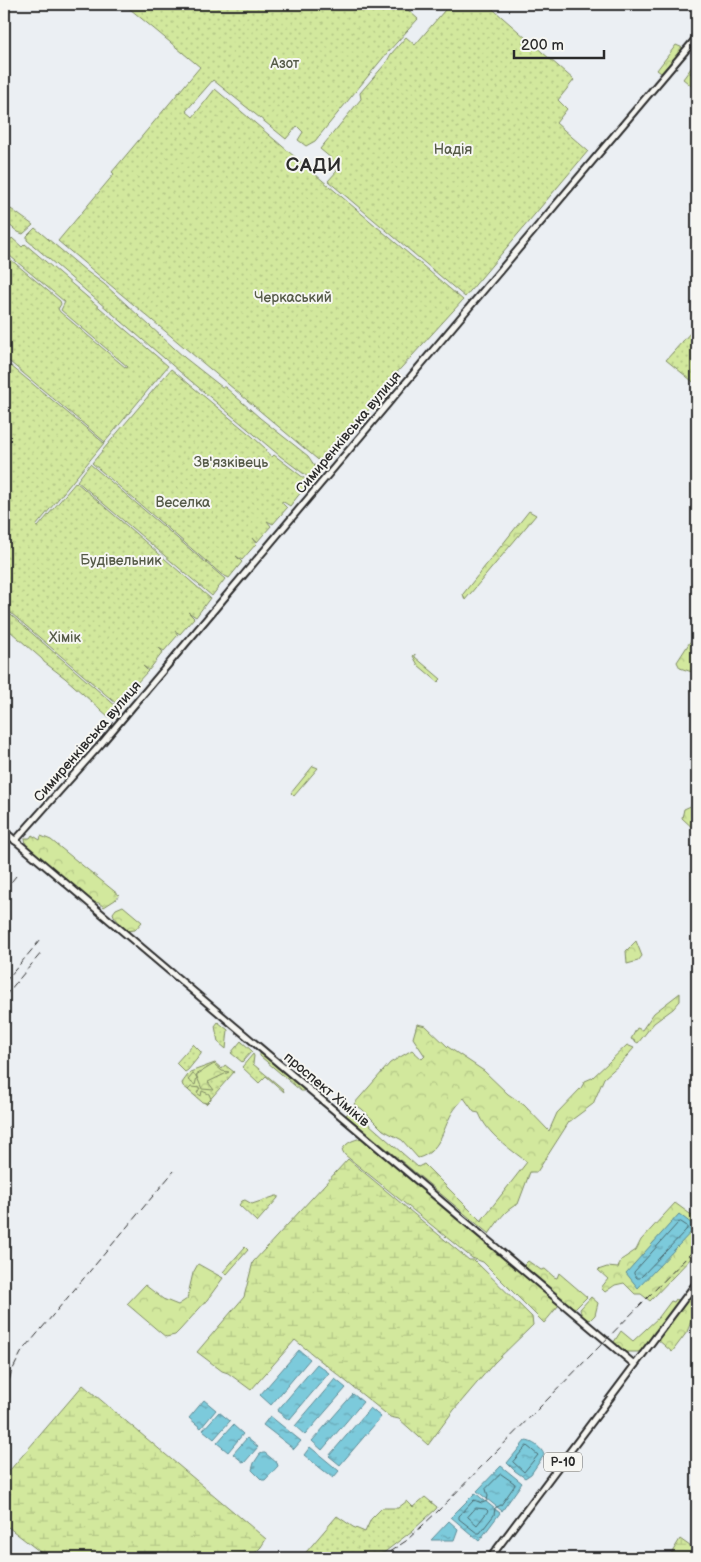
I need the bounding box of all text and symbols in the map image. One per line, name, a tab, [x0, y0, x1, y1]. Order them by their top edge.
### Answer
scale bar	[514, 28, 604, 60]
text: 200 m	[521, 36, 564, 55]
park label: Азот	[270, 55, 300, 72]
park label: Надія	[434, 141, 472, 158]
district label: САДИ	[286, 154, 342, 177]
park label: Черкаський	[254, 289, 332, 306]
street label: Симиренківська вулиця	[292, 367, 405, 497]
park label: Зв'язківець	[194, 454, 268, 471]
park label: Веселка	[156, 494, 211, 511]
park label: Будівельник	[80, 552, 162, 569]
park label: Хімік	[49, 629, 82, 646]
street label: Симиренківська вулиця	[30, 677, 145, 805]
street label: проспект Хіміків	[280, 1049, 374, 1131]
road number: Р-10	[544, 1452, 582, 1471]

